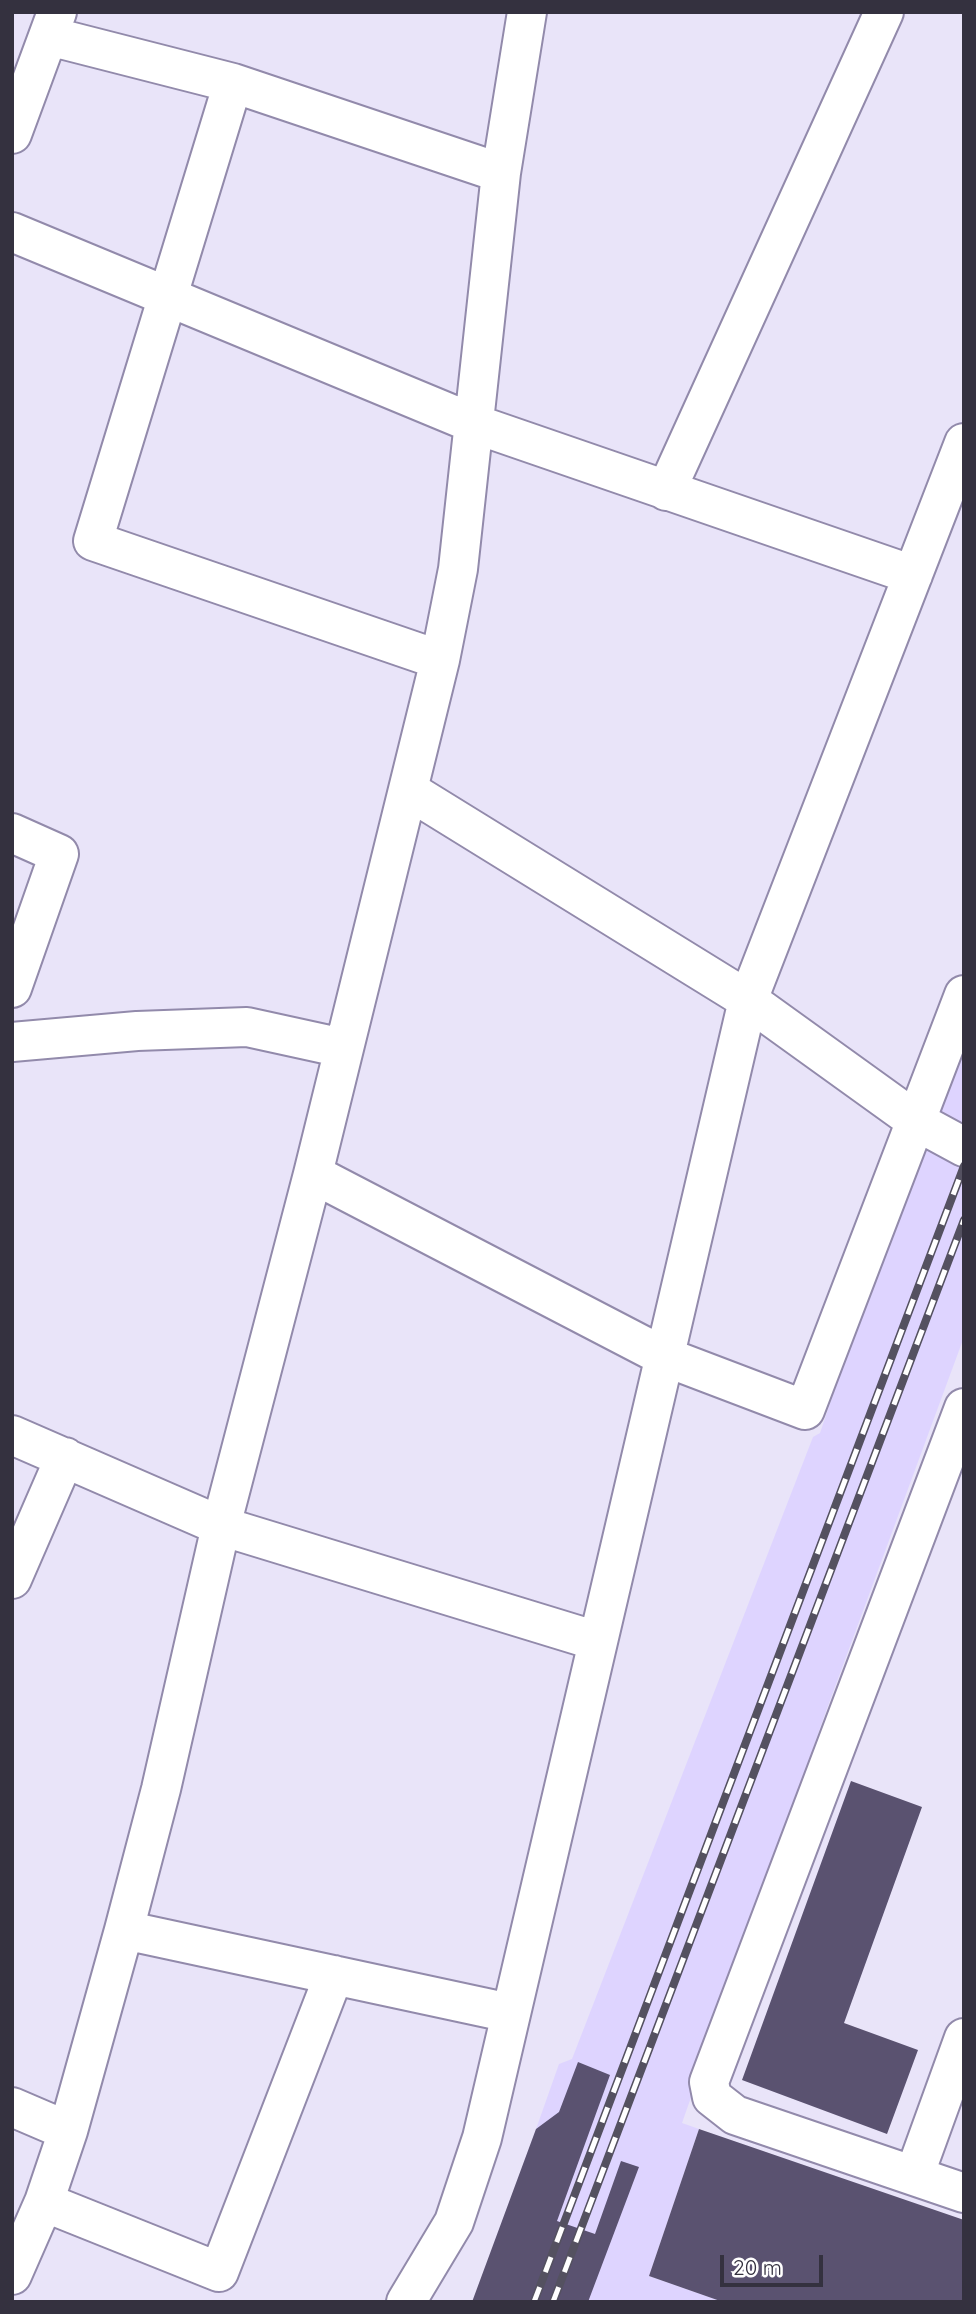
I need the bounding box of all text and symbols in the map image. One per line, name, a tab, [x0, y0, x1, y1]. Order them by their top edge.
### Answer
scale bar	[724, 2240, 827, 2284]
text: 20 m	[733, 2254, 782, 2280]

